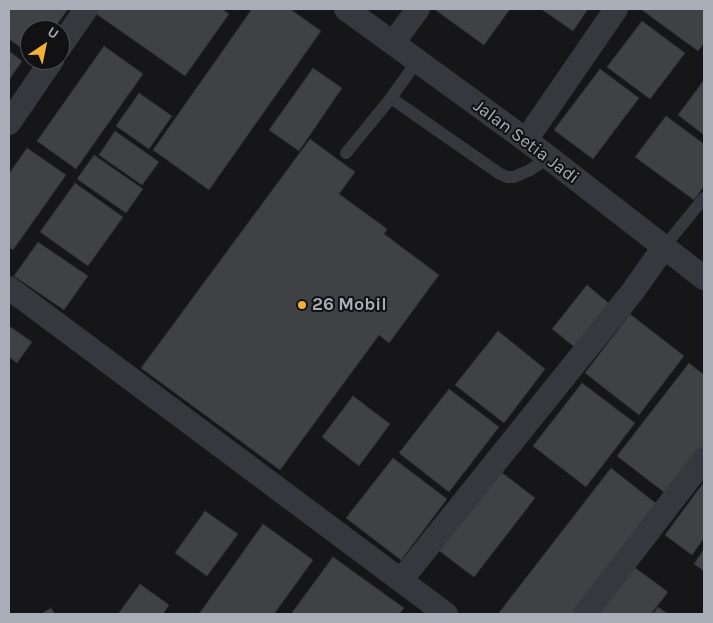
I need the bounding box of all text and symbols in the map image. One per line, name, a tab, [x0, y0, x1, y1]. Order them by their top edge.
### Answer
north arrow	[20, 20, 70, 70]
text: U	[44, 23, 62, 43]
street label: Jalan Setia Jadi	[469, 95, 583, 189]
place label: 26 Mobil	[312, 294, 387, 316]
marker: 26 Mobil	[296, 299, 308, 311]

